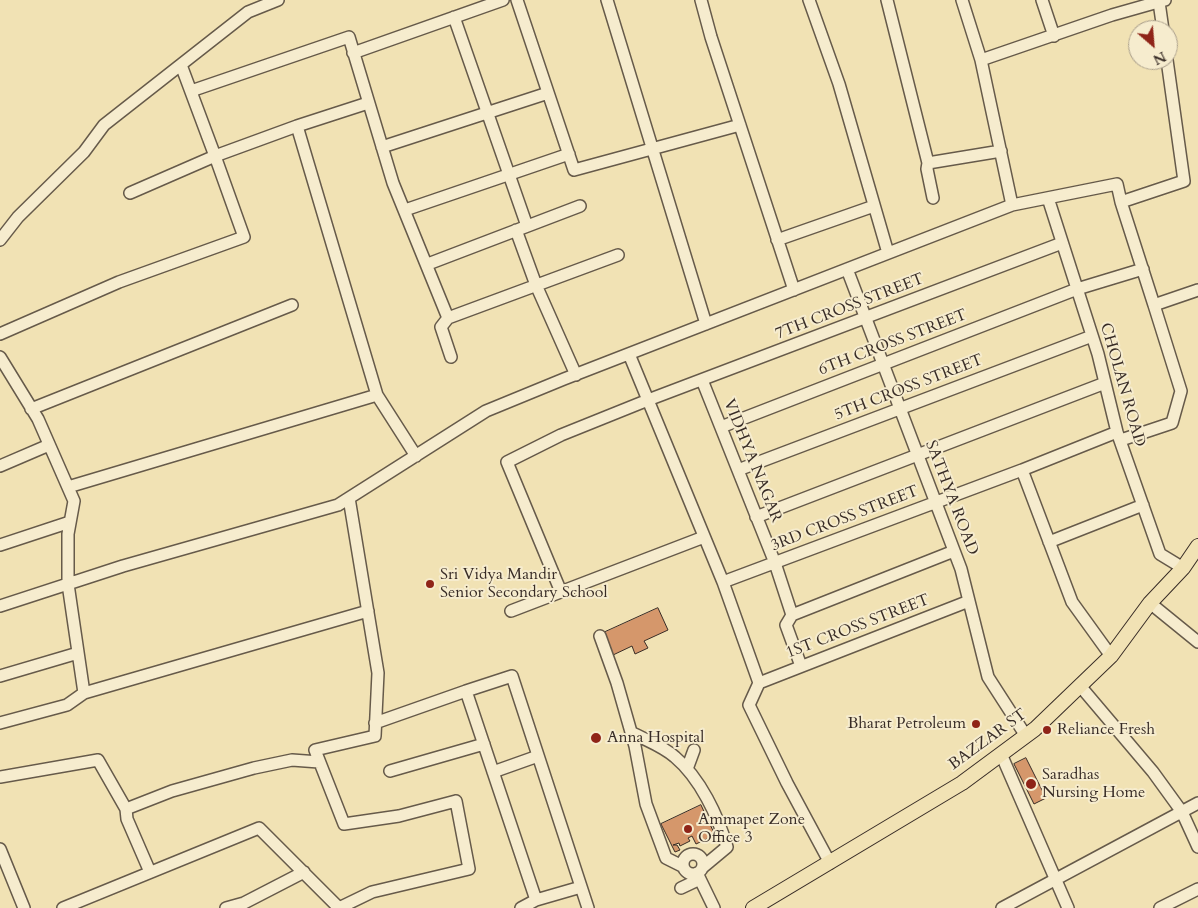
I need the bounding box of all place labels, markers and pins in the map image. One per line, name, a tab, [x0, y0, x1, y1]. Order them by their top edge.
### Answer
place label: Sri Vidya Mandir Senior Secondary School	[440, 565, 607, 603]
marker: Sri Vidya Mandir Senior Secondary School	[424, 578, 436, 590]
place label: Bharat Petroleum	[847, 714, 966, 734]
marker: Bharat Petroleum	[970, 718, 982, 730]
place label: Reliance Fresh	[1057, 720, 1155, 740]
marker: Reliance Fresh	[1041, 724, 1053, 736]
place label: Anna Hospital	[607, 728, 704, 748]
marker: Anna Hospital	[589, 731, 603, 745]
place label: Saradhas Nursing Home	[1042, 765, 1145, 803]
marker: Saradhas Nursing Home	[1024, 777, 1038, 791]
place label: Ammapet Zone Office 3	[698, 810, 805, 848]
marker: Ammapet Zone Office 3	[682, 823, 694, 835]

